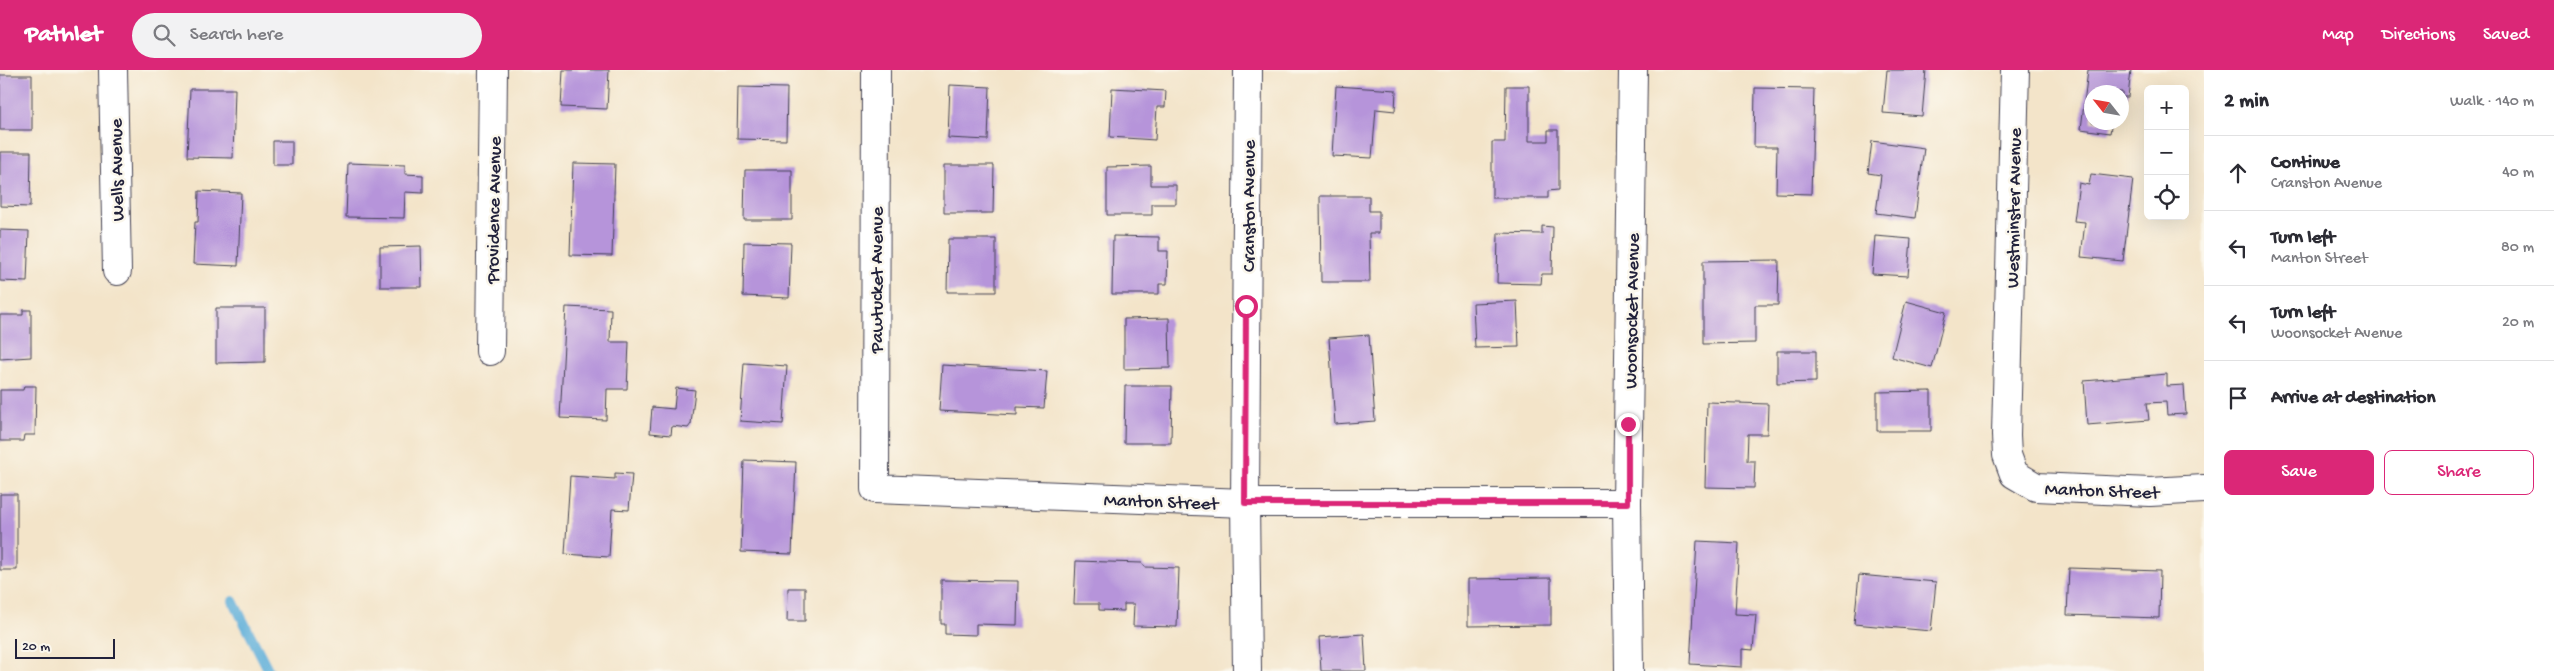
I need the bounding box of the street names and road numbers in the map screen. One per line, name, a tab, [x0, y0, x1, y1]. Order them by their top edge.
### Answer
street label: Wells Avenue	[106, 118, 131, 222]
street label: Westminster Avenue	[2003, 128, 2028, 288]
street label: Providence Avenue	[483, 136, 508, 285]
street label: Cranston Avenue	[1239, 140, 1262, 272]
street label: Pawtucket Avenue	[867, 207, 890, 354]
street label: Woonsocket Avenue	[1621, 233, 1646, 389]
street label: Manton Street	[2044, 479, 2162, 506]
street label: Manton Street	[1103, 490, 1221, 517]

